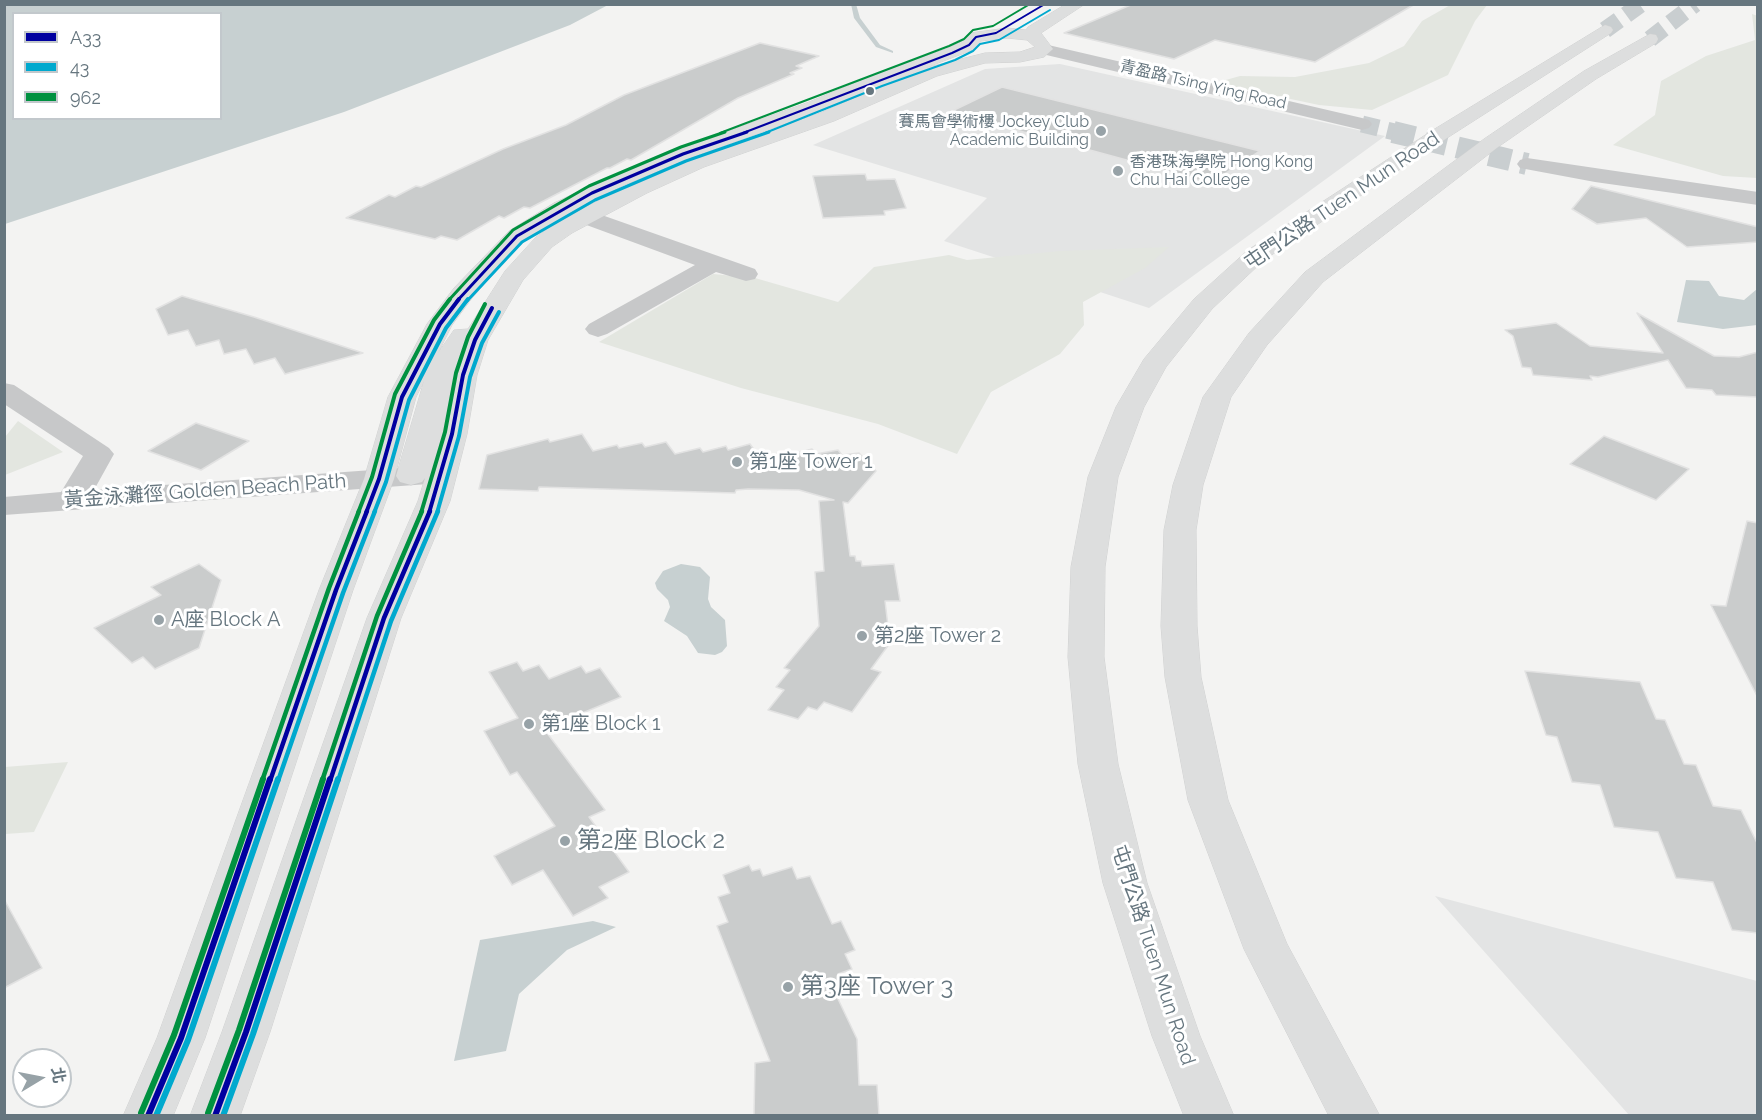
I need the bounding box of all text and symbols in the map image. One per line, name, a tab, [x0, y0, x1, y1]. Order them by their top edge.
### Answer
legend	[12, 12, 222, 120]
text: A33	[70, 27, 101, 48]
street label: 青盈路 Tsing Ying Road	[1118, 56, 1288, 114]
text: 43	[70, 57, 89, 78]
unlabelled marker	[864, 85, 876, 97]
text: 962	[70, 87, 101, 108]
place label: 賽馬會學術樓 Jockey Club Academic Building	[898, 112, 1089, 150]
marker: 賽馬會學術樓 Jockey Club Academic Building	[1094, 124, 1108, 138]
street label: 屯門公路 Tuen Mun Road	[1240, 127, 1444, 275]
place label: 香港珠海學院 Hong Kong Chu Hai College	[1130, 152, 1313, 190]
marker: 香港珠海學院 Hong Kong Chu Hai College	[1111, 164, 1125, 178]
place label: 第1座 Tower 1	[749, 450, 872, 474]
marker: 第1座 Tower 1	[730, 455, 744, 469]
street label: 黃金泳灘徑 Golden Beach Path	[63, 469, 347, 513]
place label: A座 Block A	[171, 608, 280, 632]
marker: A座 Block A	[152, 613, 166, 627]
place label: 第2座 Tower 2	[874, 624, 1001, 648]
marker: 第2座 Tower 2	[855, 629, 869, 643]
place label: 第1座 Block 1	[541, 712, 661, 736]
marker: 第1座 Block 1	[522, 717, 536, 731]
place label: 第2座 Block 2	[577, 827, 725, 855]
marker: 第2座 Block 2	[558, 834, 572, 848]
street label: 屯門公路 Tuen Mun Road	[1106, 842, 1200, 1068]
place label: 第3座 Tower 3	[800, 973, 953, 1001]
marker: 第3座 Tower 3	[781, 980, 795, 994]
north arrow	[12, 1048, 72, 1108]
text: 北	[48, 1066, 69, 1085]

